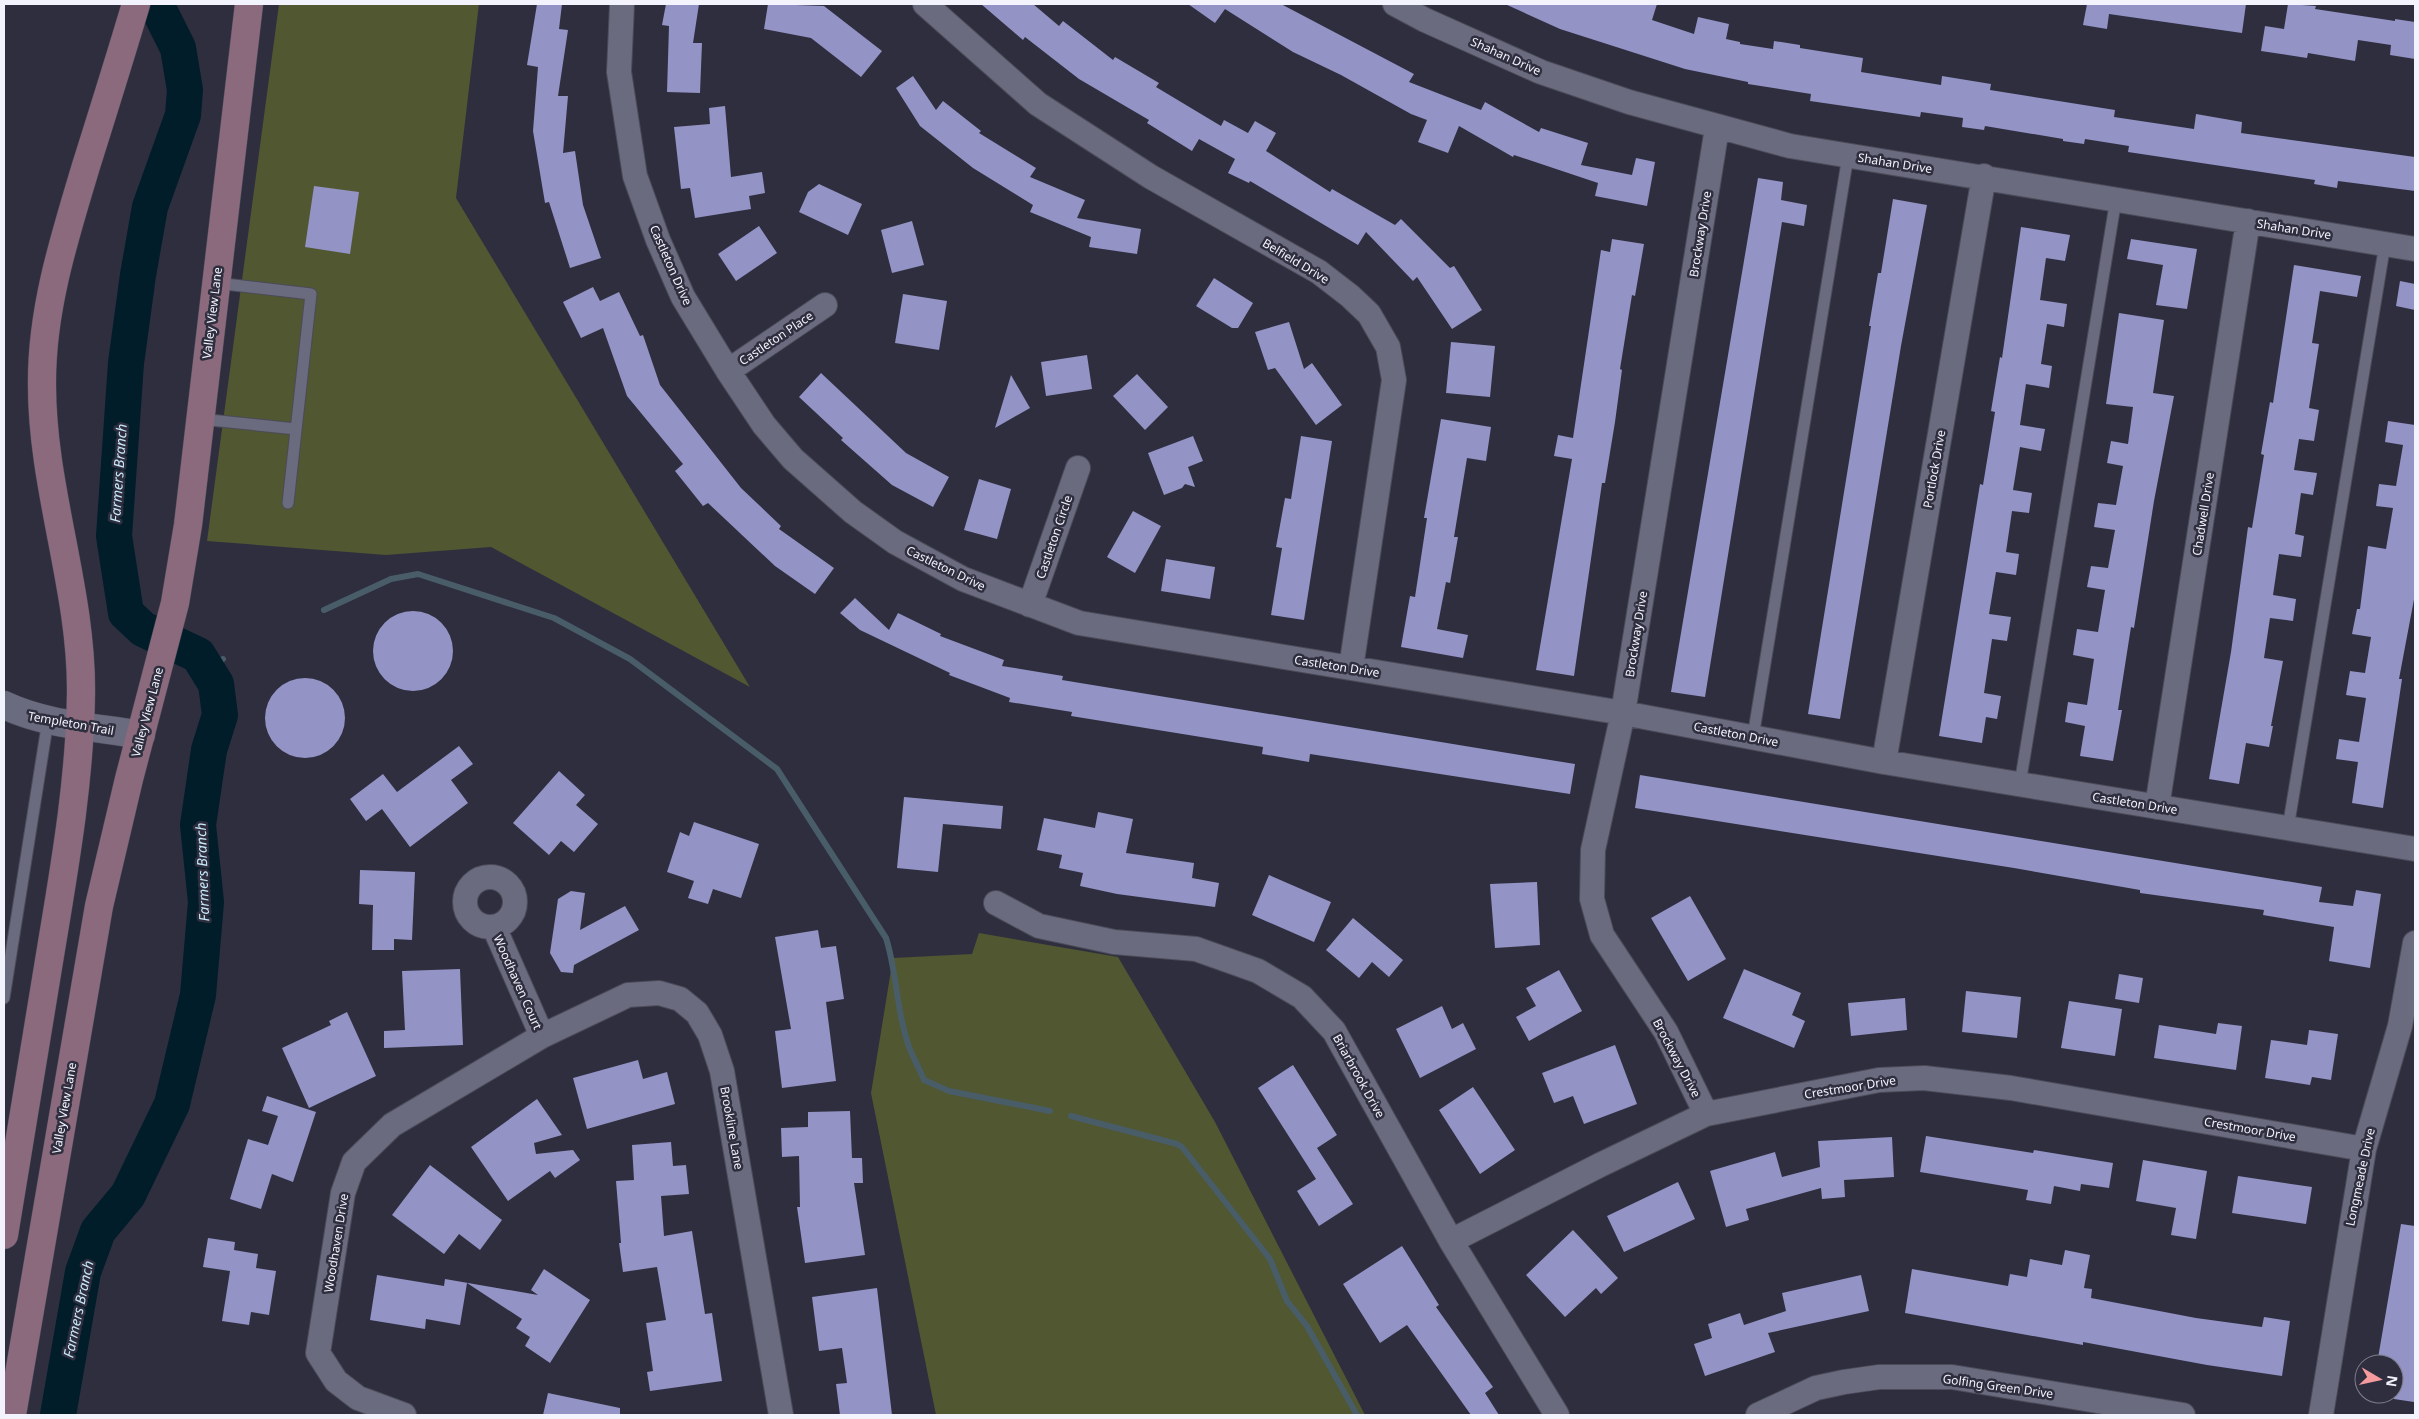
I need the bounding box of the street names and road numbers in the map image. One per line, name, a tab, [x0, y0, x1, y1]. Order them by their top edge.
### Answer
street label: Shahan Drive	[1468, 33, 1544, 79]
street label: Shahan Drive	[1857, 149, 1934, 177]
street label: Brockway Drive	[1685, 189, 1715, 278]
street label: Shahan Drive	[2256, 215, 2333, 243]
street label: Castleton Drive	[646, 222, 696, 308]
street label: Belfield Drive	[1260, 234, 1333, 288]
street label: Valley View Lane	[198, 266, 226, 360]
street label: Castleton Place	[736, 307, 817, 369]
street label: Portlock Drive	[1919, 428, 1949, 509]
street label: Chadwell Drive	[2188, 471, 2218, 557]
street label: Castleton Circle	[1032, 493, 1076, 581]
street label: Castleton Drive	[904, 541, 989, 595]
street label: Brockway Drive	[1621, 589, 1651, 678]
street label: Castleton Drive	[1293, 651, 1381, 681]
street label: Valley View Lane	[127, 665, 167, 759]
street label: Templeton Trail	[27, 707, 115, 739]
street label: Castleton Drive	[1692, 717, 1780, 751]
street label: Castleton Drive	[2091, 788, 2179, 818]
street label: Woodhaven Court	[490, 932, 547, 1033]
street label: Brockway Drive	[1649, 1016, 1705, 1101]
street label: Briarbrook Drive	[1329, 1031, 1389, 1121]
street label: Valley View Lane	[48, 1061, 80, 1155]
street label: Crestmoor Drive	[1803, 1071, 1897, 1103]
street label: Brookline Lane	[716, 1085, 748, 1171]
street label: Crestmoor Drive	[2203, 1113, 2297, 1145]
street label: Longmeade Drive	[2341, 1126, 2379, 1228]
street label: Woodhaven Drive	[320, 1192, 352, 1294]
street label: Golfing Green Drive	[1942, 1370, 2055, 1402]

